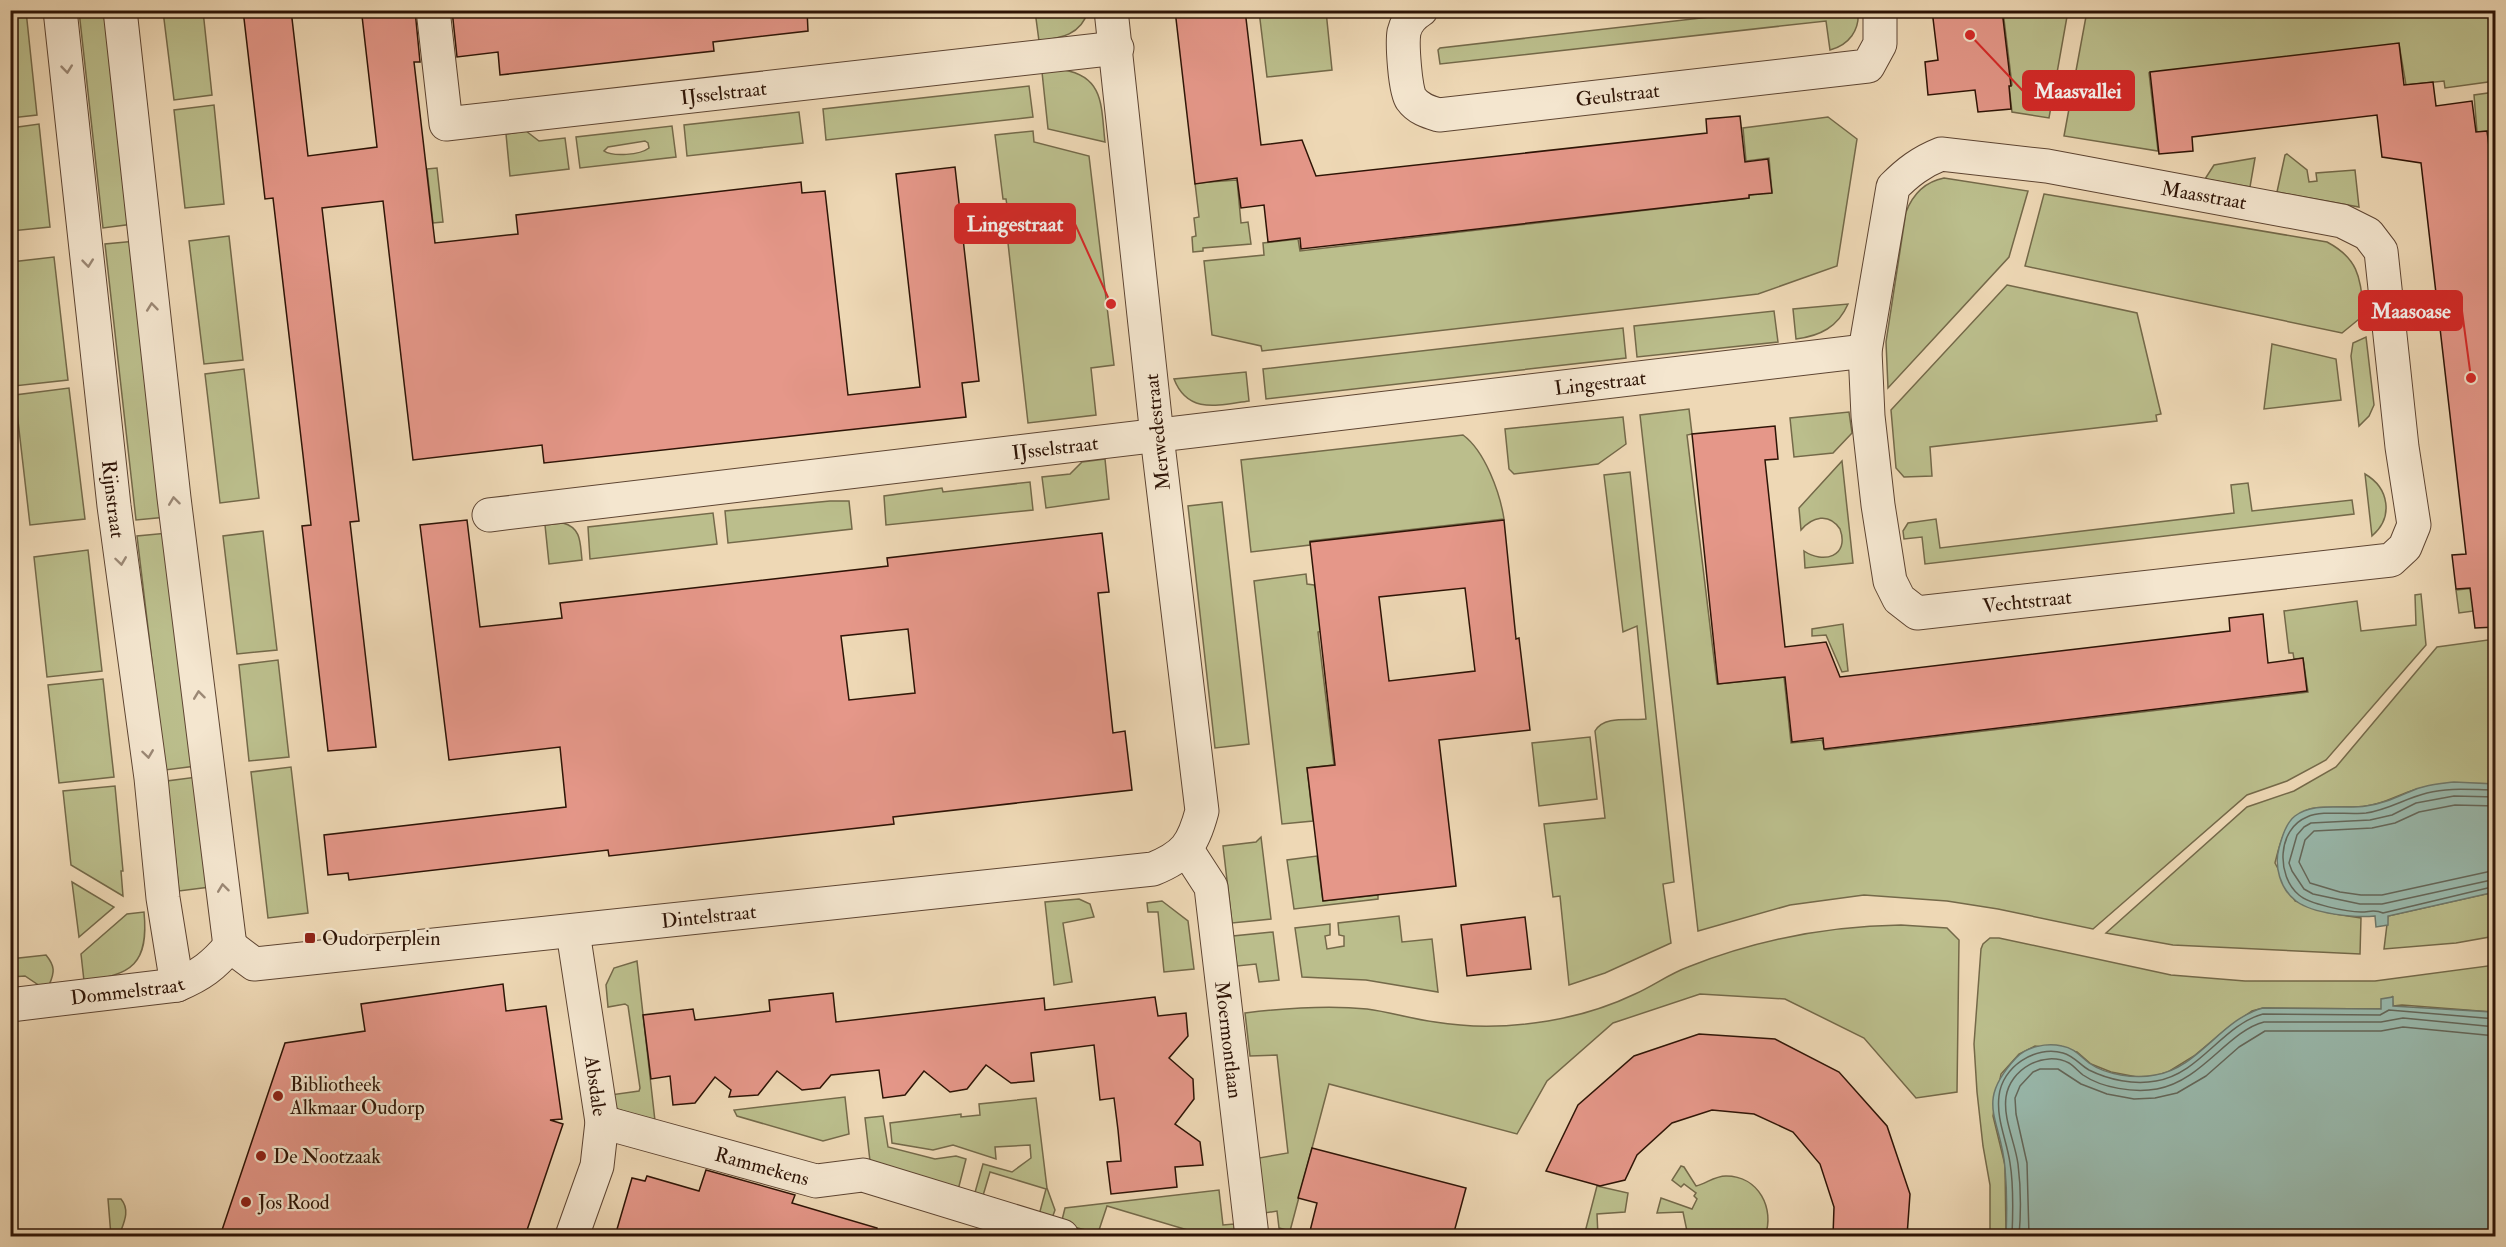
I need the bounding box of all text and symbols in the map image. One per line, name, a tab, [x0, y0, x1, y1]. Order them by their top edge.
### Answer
one-way arrow	[60, 64, 73, 73]
callout: Maasvallei	[2023, 71, 2134, 110]
street label: IJsselstraat	[679, 76, 769, 110]
street label: Geulstraat	[1574, 78, 1661, 112]
text: Maasvallei	[2033, 78, 2122, 105]
street label: Maasstraat	[2159, 176, 2249, 215]
callout: Lingestraat	[955, 204, 1075, 243]
text: Lingestraat	[967, 211, 1064, 238]
one-way arrow	[81, 258, 93, 267]
callout: Maasoase	[2359, 291, 2462, 330]
text: Maasoase	[2370, 298, 2451, 325]
one-way arrow	[147, 303, 159, 312]
street label: Lingestraat	[1553, 365, 1648, 401]
street label: Merwedestraat	[1139, 372, 1176, 492]
street label: IJsselstraat	[1010, 430, 1100, 466]
street label: Rijnstraat	[96, 459, 130, 540]
one-way arrow	[169, 497, 181, 506]
one-way arrow	[115, 556, 127, 565]
street label: Vechtstraat	[1981, 584, 2073, 619]
one-way arrow	[193, 690, 205, 699]
one-way arrow	[141, 749, 154, 758]
one-way arrow	[217, 884, 229, 893]
street label: Dintelstraat	[660, 899, 758, 934]
place label: Oudorperplein	[322, 926, 441, 952]
marker: Oudorperplein	[303, 931, 317, 945]
street label: Dommelstraat	[69, 971, 189, 1011]
street label: Moermontlaan	[1209, 980, 1248, 1100]
street label: Absdale	[579, 1053, 612, 1118]
place label: Bibliotheek Alkmaar Oudorp	[289, 1072, 425, 1121]
marker: Bibliotheek Alkmaar Oudorp	[271, 1089, 285, 1103]
street label: Rammekens	[712, 1142, 812, 1192]
place label: De Nootzaak	[273, 1144, 381, 1169]
marker: De Nootzaak	[254, 1149, 268, 1163]
place label: Jos Rood	[257, 1190, 330, 1215]
marker: Jos Rood	[239, 1195, 253, 1209]

